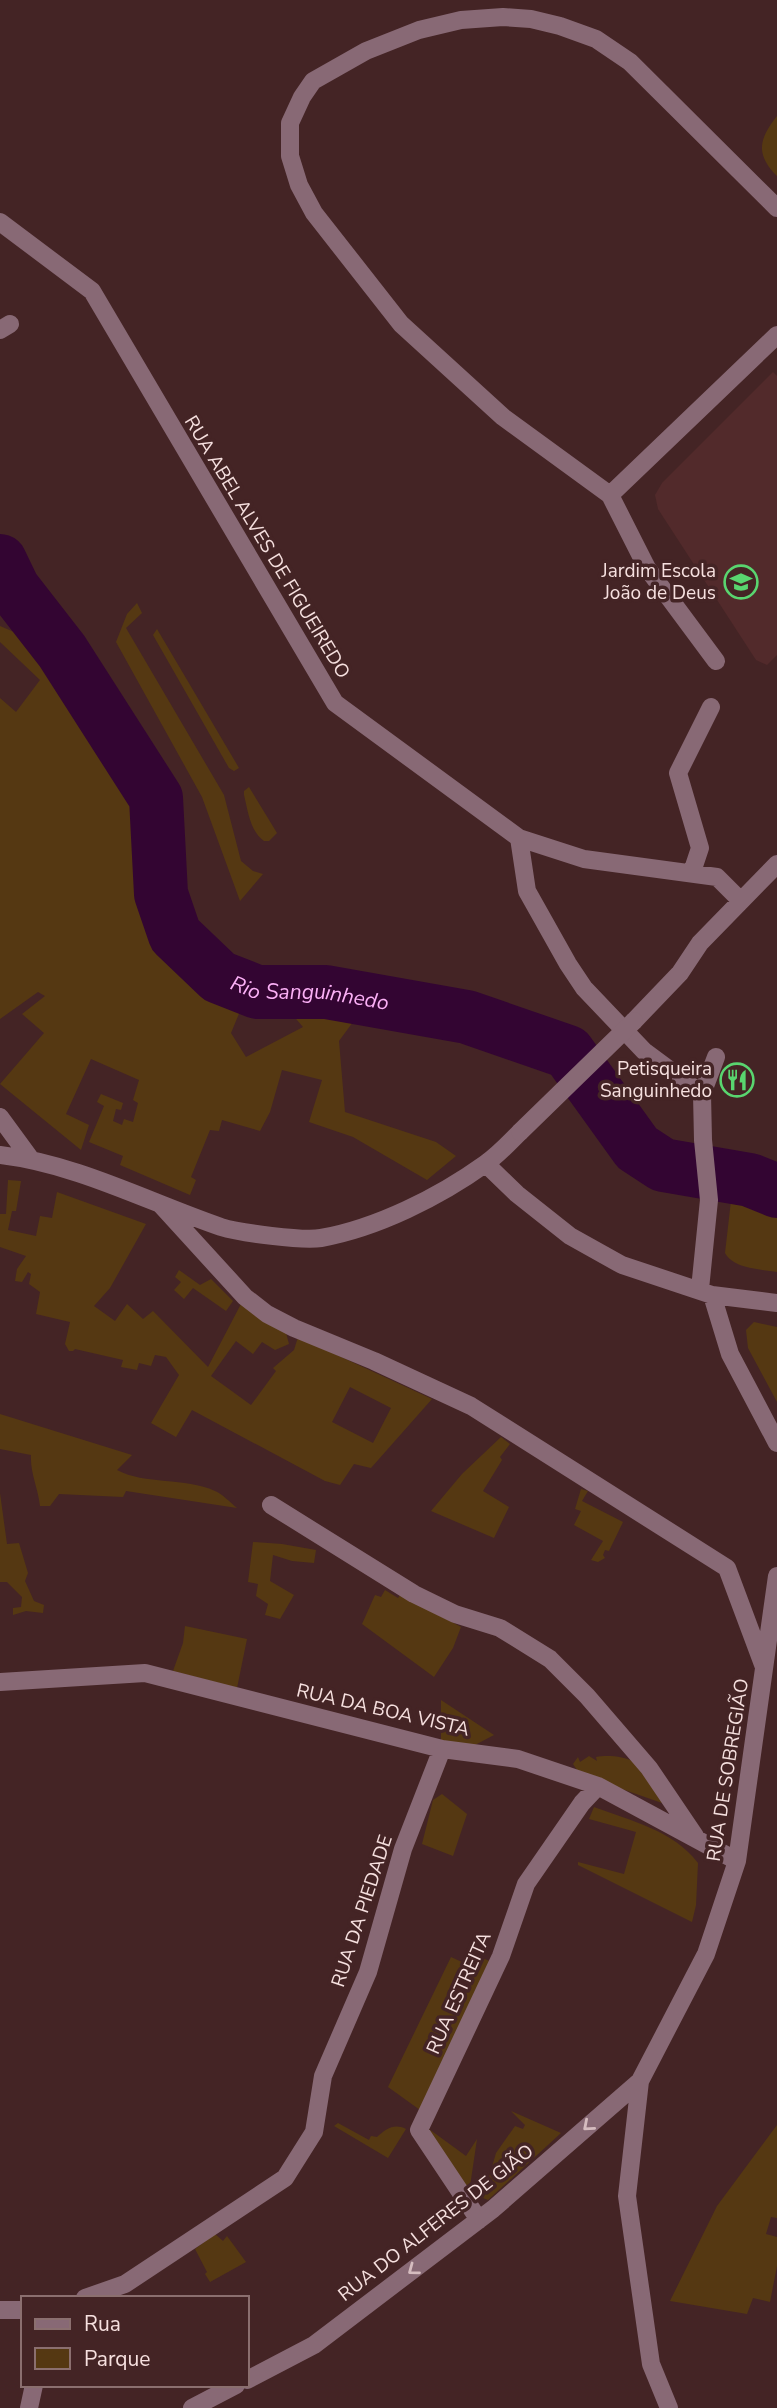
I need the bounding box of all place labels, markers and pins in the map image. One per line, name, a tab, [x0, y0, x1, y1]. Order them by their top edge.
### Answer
place label: Jardim Escola João de Deus	[601, 558, 716, 606]
school or university icon: Jardim Escola João de Deus	[722, 563, 760, 601]
place label: Petisqueira Sanguinhedo	[600, 1056, 712, 1104]
restaurant icon: Petisqueira Sanguinhedo	[718, 1061, 756, 1099]

